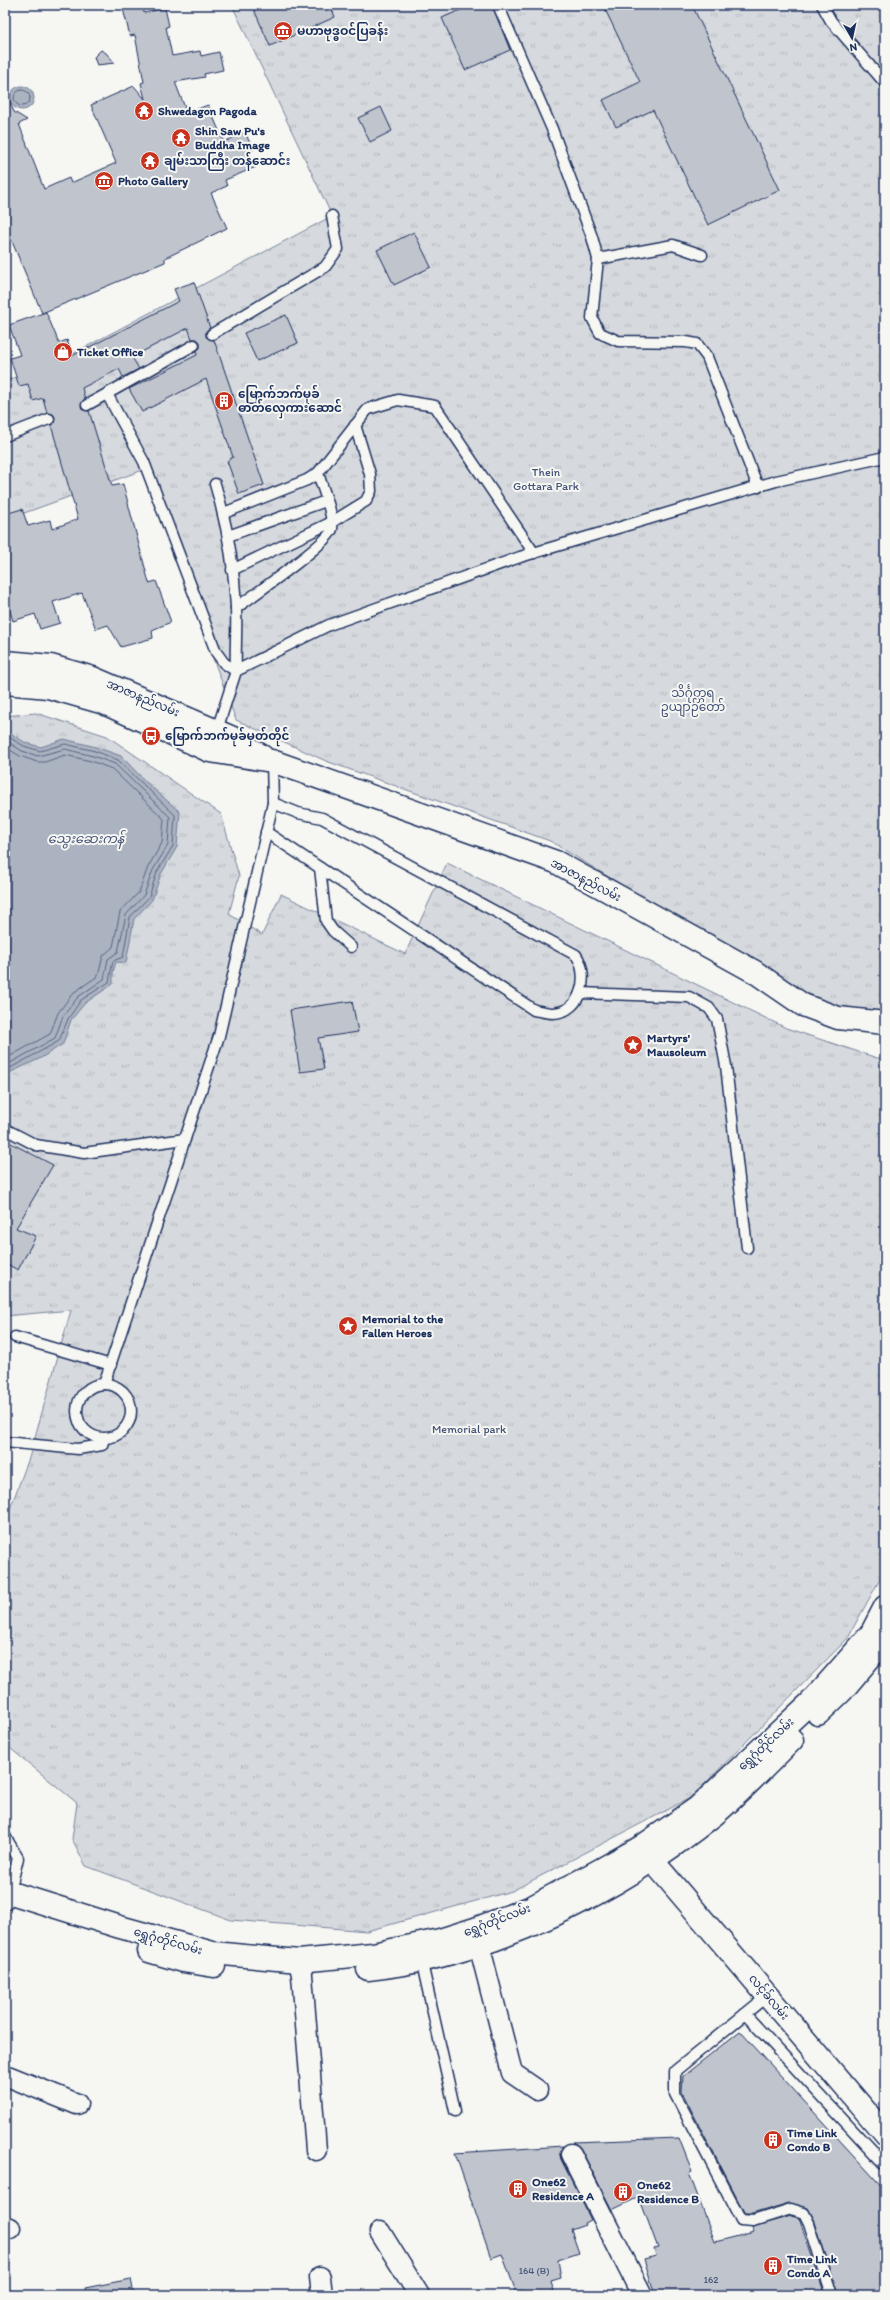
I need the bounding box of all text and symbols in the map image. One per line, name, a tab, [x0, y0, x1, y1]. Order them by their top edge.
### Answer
north arrow	[832, 18, 872, 58]
museum icon: မဟာဗုဒ္ဓဝင်ပြခန်း	[272, 20, 294, 42]
place label: မဟာဗုဒ္ဓဝင်ပြခန်း	[297, 21, 388, 42]
text: N	[849, 40, 858, 54]
temple icon: Shwedagon Pagoda	[133, 100, 155, 122]
place label: Shwedagon Pagoda	[158, 104, 257, 119]
place label: Shin Saw Pu's Buddha Image	[195, 124, 270, 153]
temple icon: Shin Saw Pu's Buddha Image	[170, 127, 192, 149]
temple icon: ချမ်းသာကြီး တန်ဆောင်း	[139, 150, 161, 172]
place label: ချမ်းသာကြီး တန်ဆောင်း	[164, 151, 290, 172]
museum icon: Photo Gallery	[93, 170, 115, 192]
place label: Photo Gallery	[118, 174, 188, 189]
shop icon: Ticket Office	[52, 341, 74, 363]
place label: Ticket Office	[76, 345, 144, 359]
place label: မြောက်ဘက်မုခ် ဓာတ်လှေကားဆောင်	[238, 384, 342, 419]
building icon: မြောက်ဘက်မုခ် ဓာတ်လှေကားဆောင်	[213, 390, 235, 412]
park label: Thein Gottara Park	[513, 465, 580, 493]
street label: အာဇာနည်လမ်း	[103, 675, 182, 722]
park label: သိင်္ဂုတ္တရ ဥယျာဉ်တော်	[661, 684, 725, 717]
bus stop icon: မြောက်ဘက်မုခ်မှတ်တိုင်	[140, 725, 162, 747]
place label: မြောက်ဘက်မုခ်မှတ်တိုင်	[165, 726, 290, 747]
water label: သွေးဆေးကန်	[48, 829, 127, 850]
street label: အာဇာနည်လမ်း	[547, 854, 625, 907]
place label: Martyrs' Mausoleum	[647, 1031, 707, 1059]
place icon: Martyrs' Mausoleum	[622, 1034, 644, 1056]
place label: Memorial to the Fallen Heroes	[362, 1312, 443, 1340]
place icon: Memorial to the Fallen Heroes	[337, 1315, 359, 1337]
park label: Memorial park	[432, 1422, 507, 1436]
street label: ရွှေဂုံတိုင်လမ်း	[734, 1713, 799, 1775]
street label: ရွှေဂုံတိုင်လမ်း	[461, 1899, 534, 1942]
street label: ရွှေဂုံတိုင်လမ်း	[131, 1923, 204, 1960]
street label: လင့်ခ်လမ်း	[745, 1970, 794, 2023]
place label: Time Link Condo B	[786, 2126, 838, 2154]
building icon: Time Link Condo B	[762, 2129, 784, 2151]
place label: One62 Residence A	[532, 2175, 594, 2203]
building icon: One62 Residence A	[507, 2178, 529, 2200]
place label: One62 Residence B	[637, 2178, 699, 2206]
building icon: One62 Residence B	[612, 2181, 634, 2203]
place label: Time Link Condo A	[786, 2252, 838, 2280]
building icon: Time Link Condo A	[762, 2255, 784, 2277]
house number: 164 (B)	[518, 2264, 550, 2277]
house number: 162	[703, 2273, 719, 2286]

